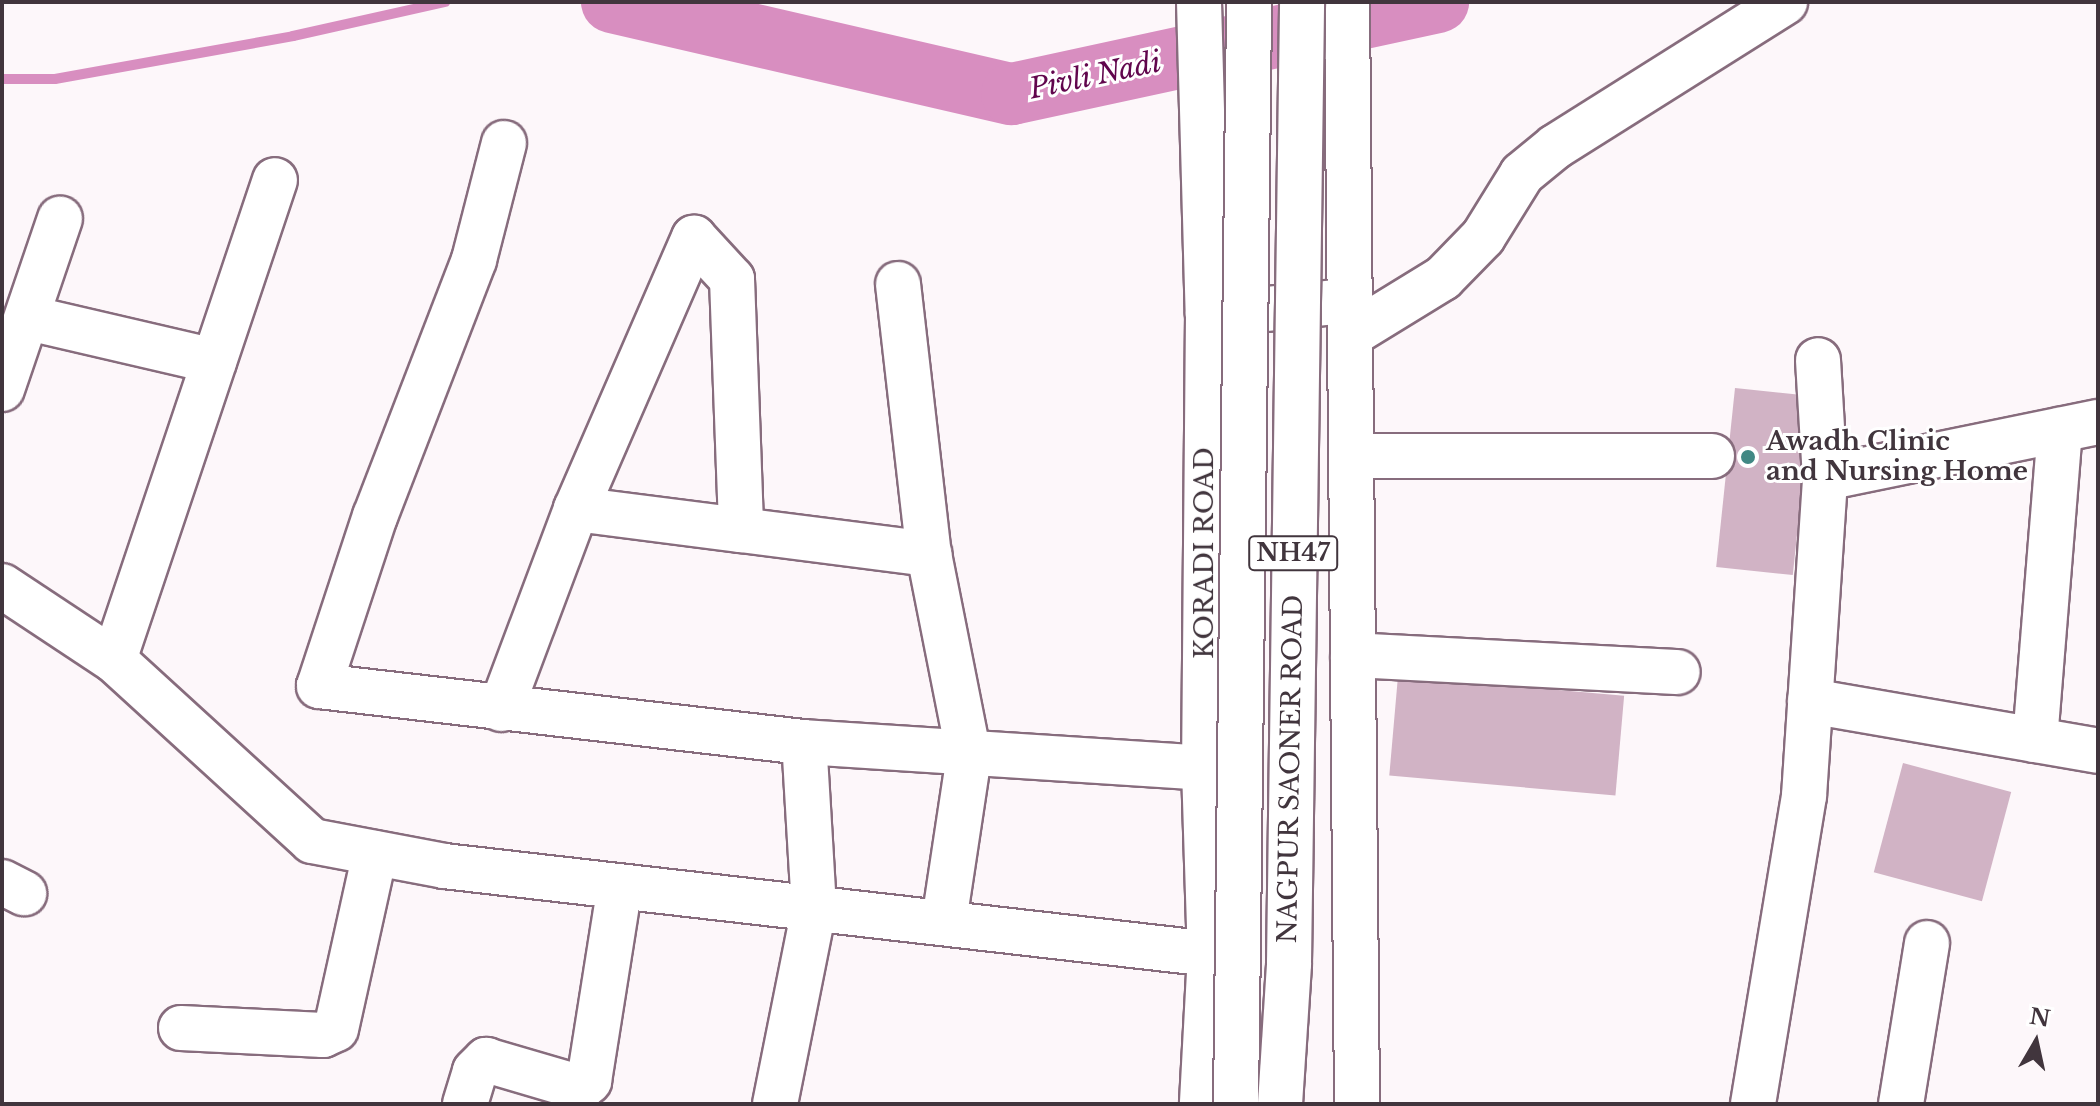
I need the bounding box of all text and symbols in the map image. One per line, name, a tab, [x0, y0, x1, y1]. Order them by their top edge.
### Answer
water label: Pivli Nadi	[1025, 46, 1165, 106]
place label: Awadh Clinic and Nursing Home	[1766, 426, 2028, 488]
marker: Awadh Clinic and Nursing Home	[1737, 446, 1759, 468]
street label: KORADI ROAD	[1189, 447, 1221, 659]
road number: NH47	[1247, 533, 1339, 573]
street label: NAGPUR SAONER ROAD	[1272, 593, 1310, 945]
north arrow	[1996, 1002, 2076, 1082]
text: N	[2028, 1003, 2052, 1033]

